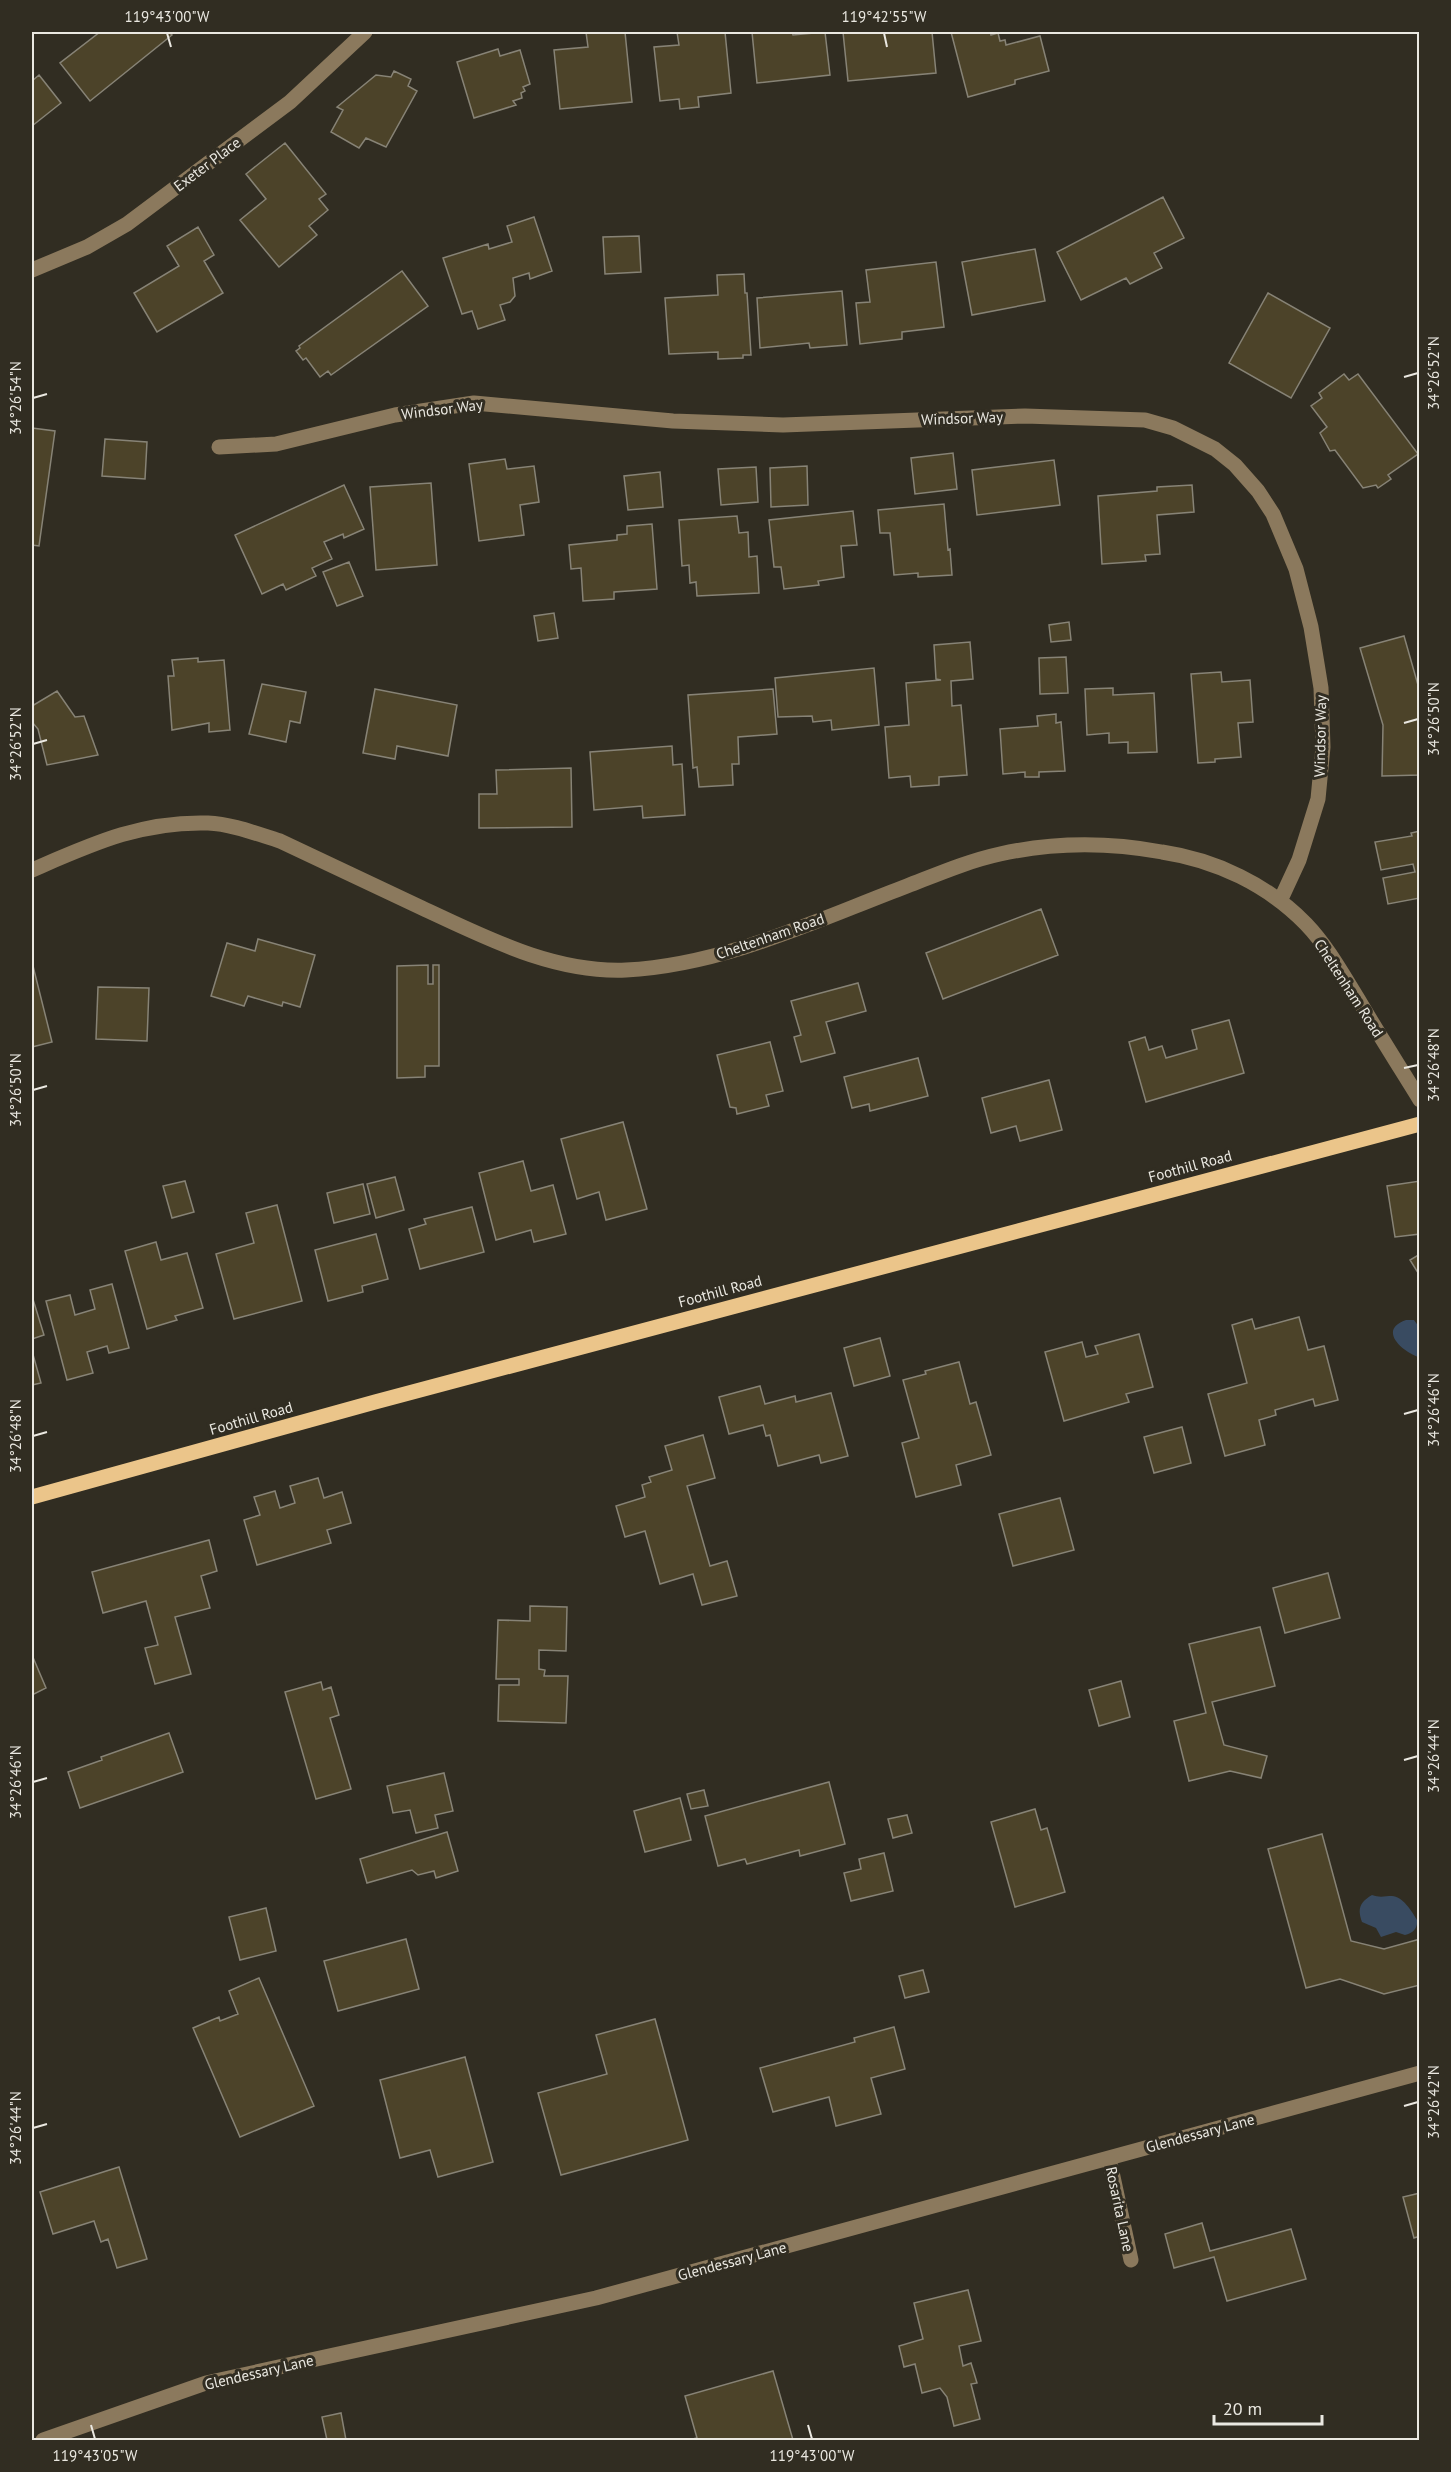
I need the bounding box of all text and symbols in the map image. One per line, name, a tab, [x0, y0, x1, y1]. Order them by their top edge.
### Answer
text: 119°43'00"W	[125, 7, 210, 26]
text: 119°42'55"W	[842, 7, 927, 26]
street label: Exeter Place	[170, 133, 244, 195]
text: 34°26'52"N	[1424, 336, 1443, 410]
text: 34°26'54"N	[6, 361, 25, 435]
street label: Windsor Way	[400, 395, 484, 423]
street label: Windsor Way	[921, 407, 1003, 429]
text: 34°26'50"N	[1424, 682, 1443, 756]
street label: Windsor Way	[1310, 695, 1330, 777]
text: 34°26'52"N	[6, 707, 25, 781]
street label: Cheltenham Road	[713, 909, 827, 963]
street label: Cheltenham Road	[1310, 935, 1388, 1041]
text: 34°26'48"N	[1424, 1028, 1443, 1102]
text: 34°26'50"N	[6, 1053, 25, 1127]
street label: Foothill Road	[1146, 1146, 1234, 1186]
street label: Foothill Road	[676, 1271, 764, 1311]
text: 34°26'46"N	[1424, 1373, 1443, 1447]
street label: Foothill Road	[207, 1397, 295, 1439]
text: 34°26'48"N	[6, 1399, 25, 1473]
text: 34°26'44"N	[1424, 1719, 1443, 1793]
text: 34°26'46"N	[6, 1745, 25, 1819]
text: 34°26'42"N	[1424, 2065, 1443, 2139]
text: 34°26'44"N	[6, 2091, 25, 2165]
street label: Glendessary Lane	[1144, 2109, 1256, 2157]
street label: Rosarita Lane	[1102, 2165, 1138, 2253]
street label: Glendessary Lane	[676, 2237, 788, 2285]
street label: Glendessary Lane	[203, 2350, 315, 2394]
scale bar	[1214, 2388, 1322, 2426]
text: 20 m	[1223, 2397, 1262, 2420]
text: 119°43'05"W	[53, 2446, 138, 2465]
text: 119°43'00"W	[770, 2446, 855, 2465]

